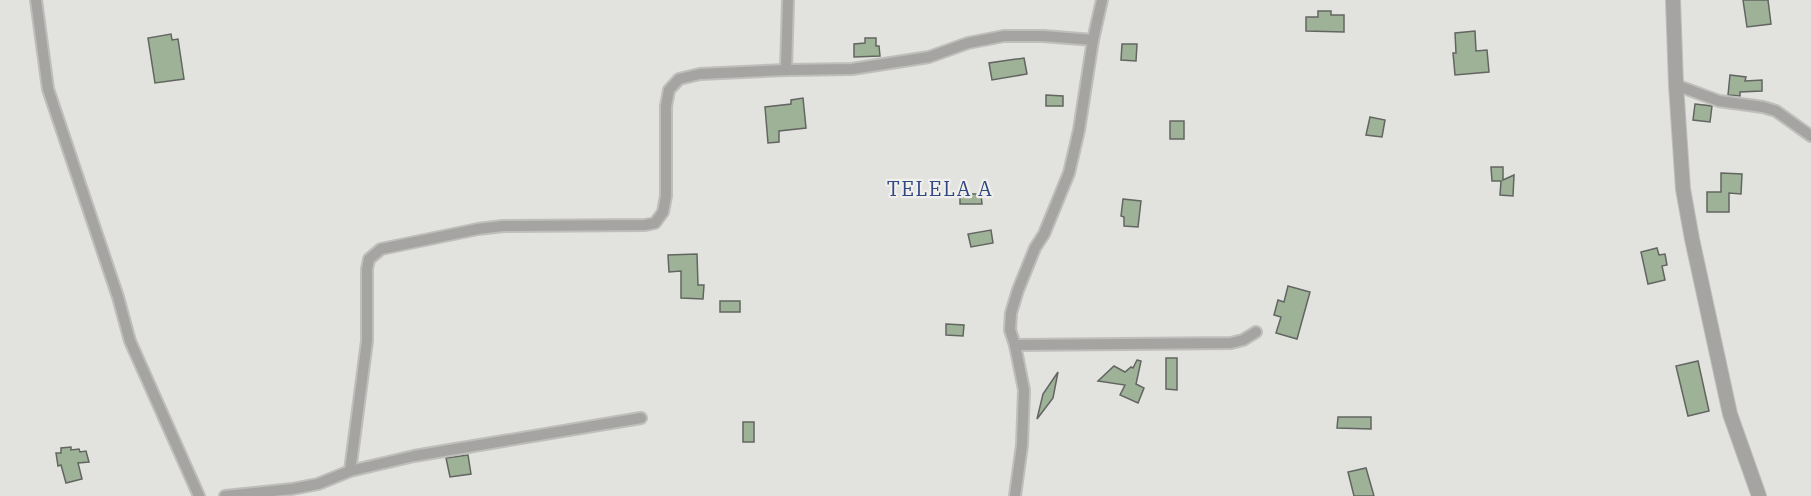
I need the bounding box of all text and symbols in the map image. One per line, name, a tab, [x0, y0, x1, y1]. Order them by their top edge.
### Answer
district label: TELELA A	[887, 175, 993, 202]

